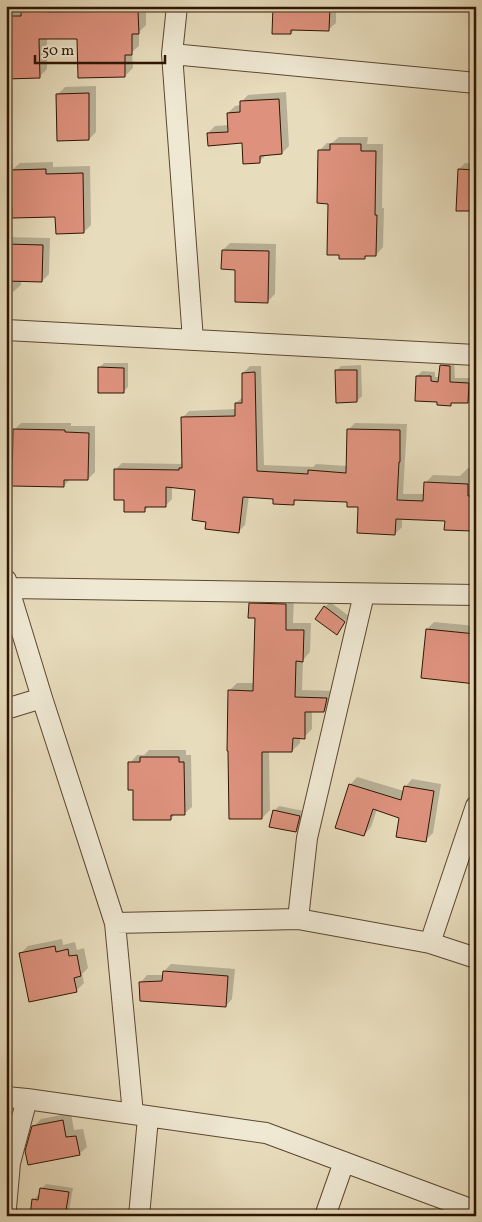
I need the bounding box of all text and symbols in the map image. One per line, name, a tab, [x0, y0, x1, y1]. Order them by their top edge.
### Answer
scale bar	[35, 32, 165, 64]
text: 50 m	[42, 41, 74, 62]

